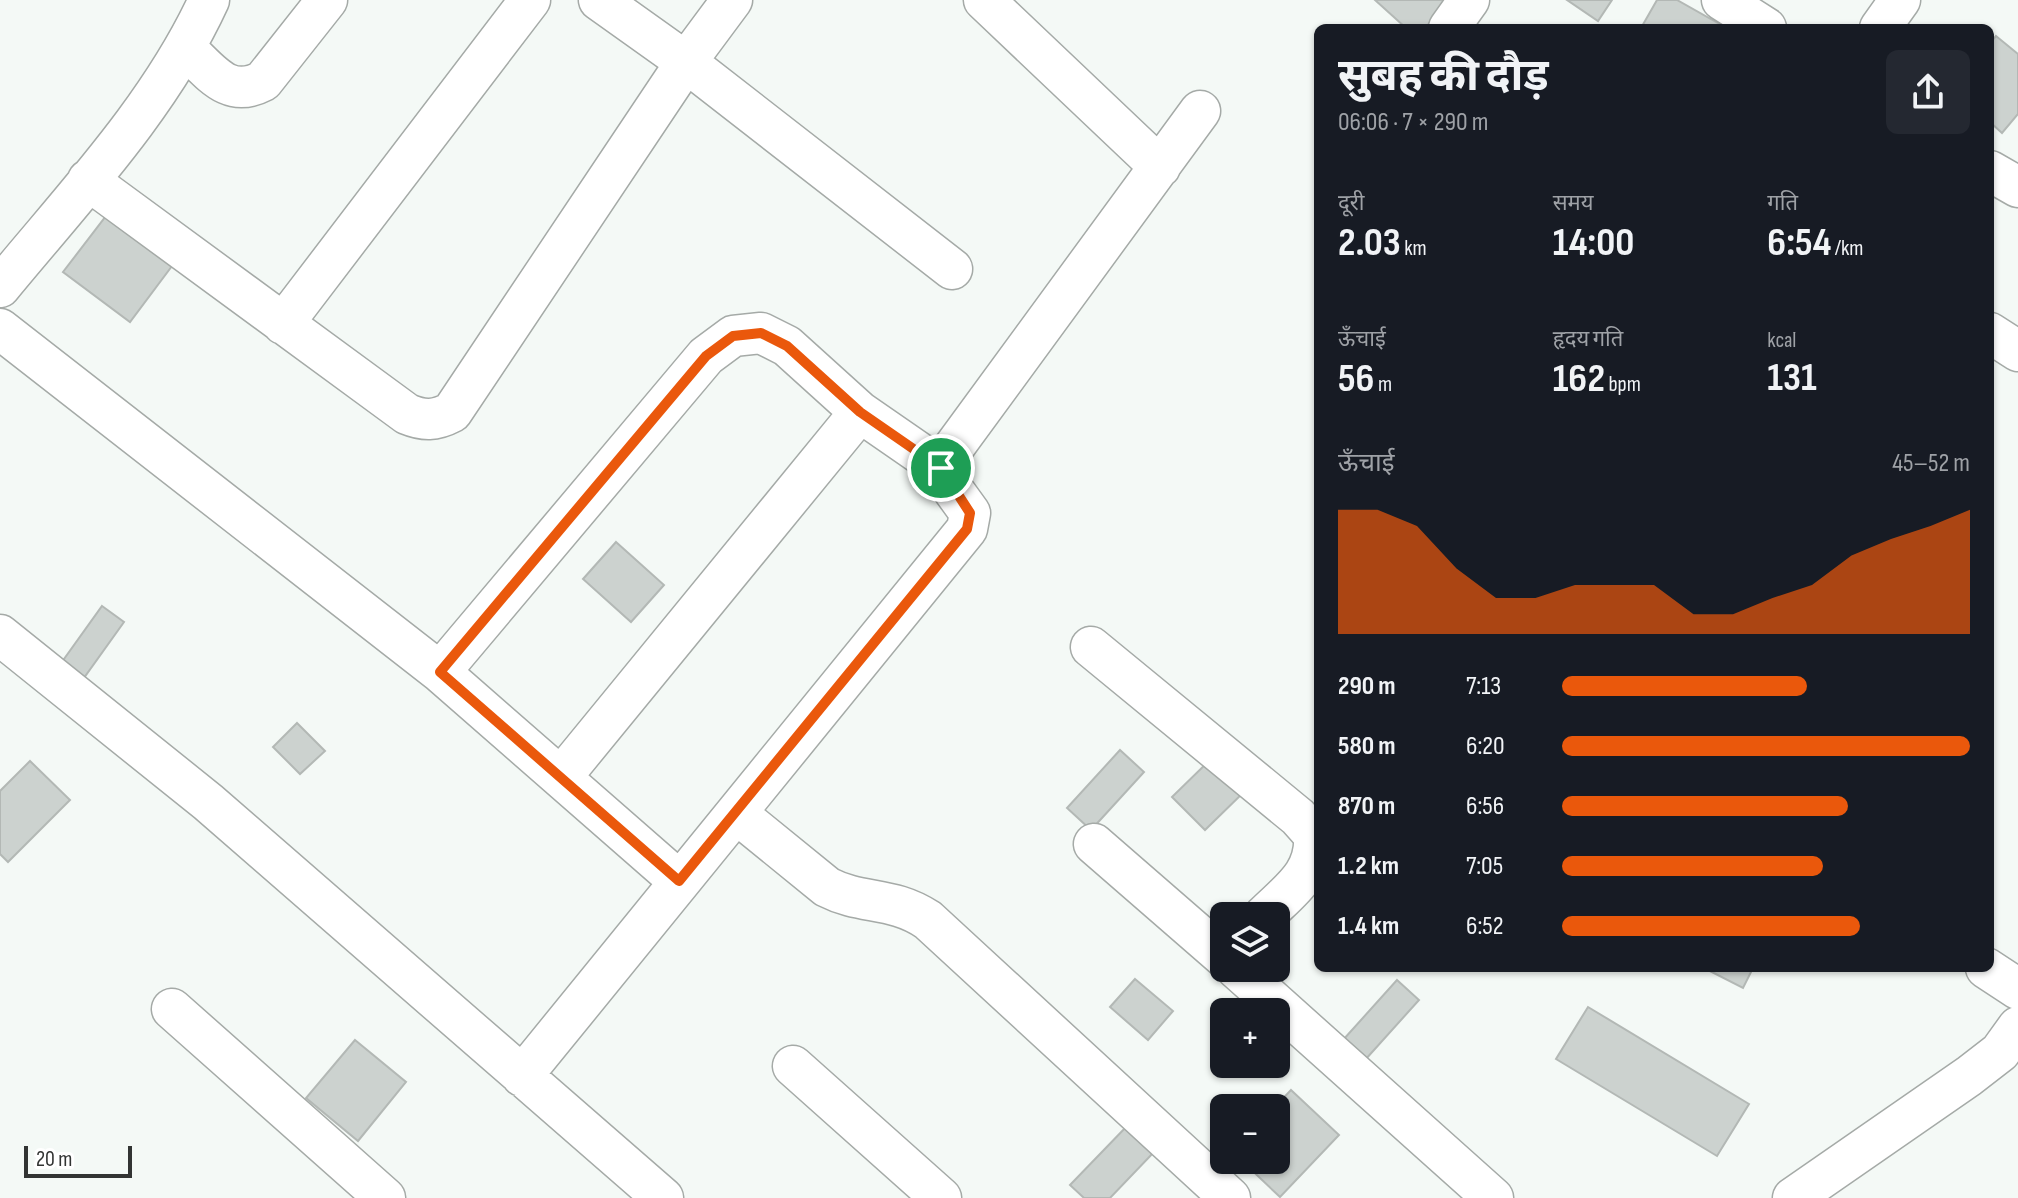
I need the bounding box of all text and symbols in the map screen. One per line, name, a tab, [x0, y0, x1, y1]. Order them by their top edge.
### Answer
text: सुबह की दौड़	[1338, 50, 1549, 103]
button: share	[1886, 50, 1970, 134]
text: 06:06 · 7 × 290 m	[1338, 107, 1488, 138]
text: दूरी	[1338, 190, 1364, 217]
text: समय	[1553, 190, 1593, 217]
text: गति	[1767, 190, 1798, 217]
text: 2.03	[1338, 219, 1401, 267]
text: 14:00	[1553, 219, 1634, 267]
text: 6:54	[1767, 219, 1831, 267]
text: km	[1401, 235, 1427, 262]
text: /km	[1831, 235, 1863, 262]
text: ऊँचाई	[1338, 326, 1386, 353]
text: हृदय गति	[1553, 326, 1623, 353]
text: kcal	[1767, 327, 1796, 354]
text: 131	[1767, 354, 1817, 402]
text: 56	[1338, 355, 1374, 403]
text: 162	[1553, 355, 1605, 403]
text: m	[1374, 371, 1392, 398]
text: bpm	[1605, 371, 1641, 398]
pin	[907, 434, 975, 502]
icon: arrive	[919, 446, 963, 490]
text: ऊँचाई	[1338, 448, 1394, 479]
text: 45–52 m	[1892, 448, 1970, 479]
text: 290 m	[1338, 671, 1395, 702]
text: 7:13	[1466, 671, 1501, 702]
text: 580 m	[1338, 731, 1395, 762]
text: 6:20	[1466, 731, 1505, 762]
text: 870 m	[1338, 791, 1395, 822]
text: 6:56	[1466, 791, 1504, 822]
text: 1.2 km	[1338, 851, 1399, 882]
text: 7:05	[1466, 851, 1503, 882]
map controls	[1210, 902, 1290, 1174]
button: layers	[1210, 902, 1290, 982]
text: 1.4 km	[1338, 911, 1399, 942]
text: 6:52	[1466, 911, 1503, 942]
button: +	[1210, 998, 1290, 1078]
button: −	[1210, 1094, 1290, 1174]
scale bar	[24, 1142, 132, 1178]
text: 20 m	[36, 1146, 73, 1173]

